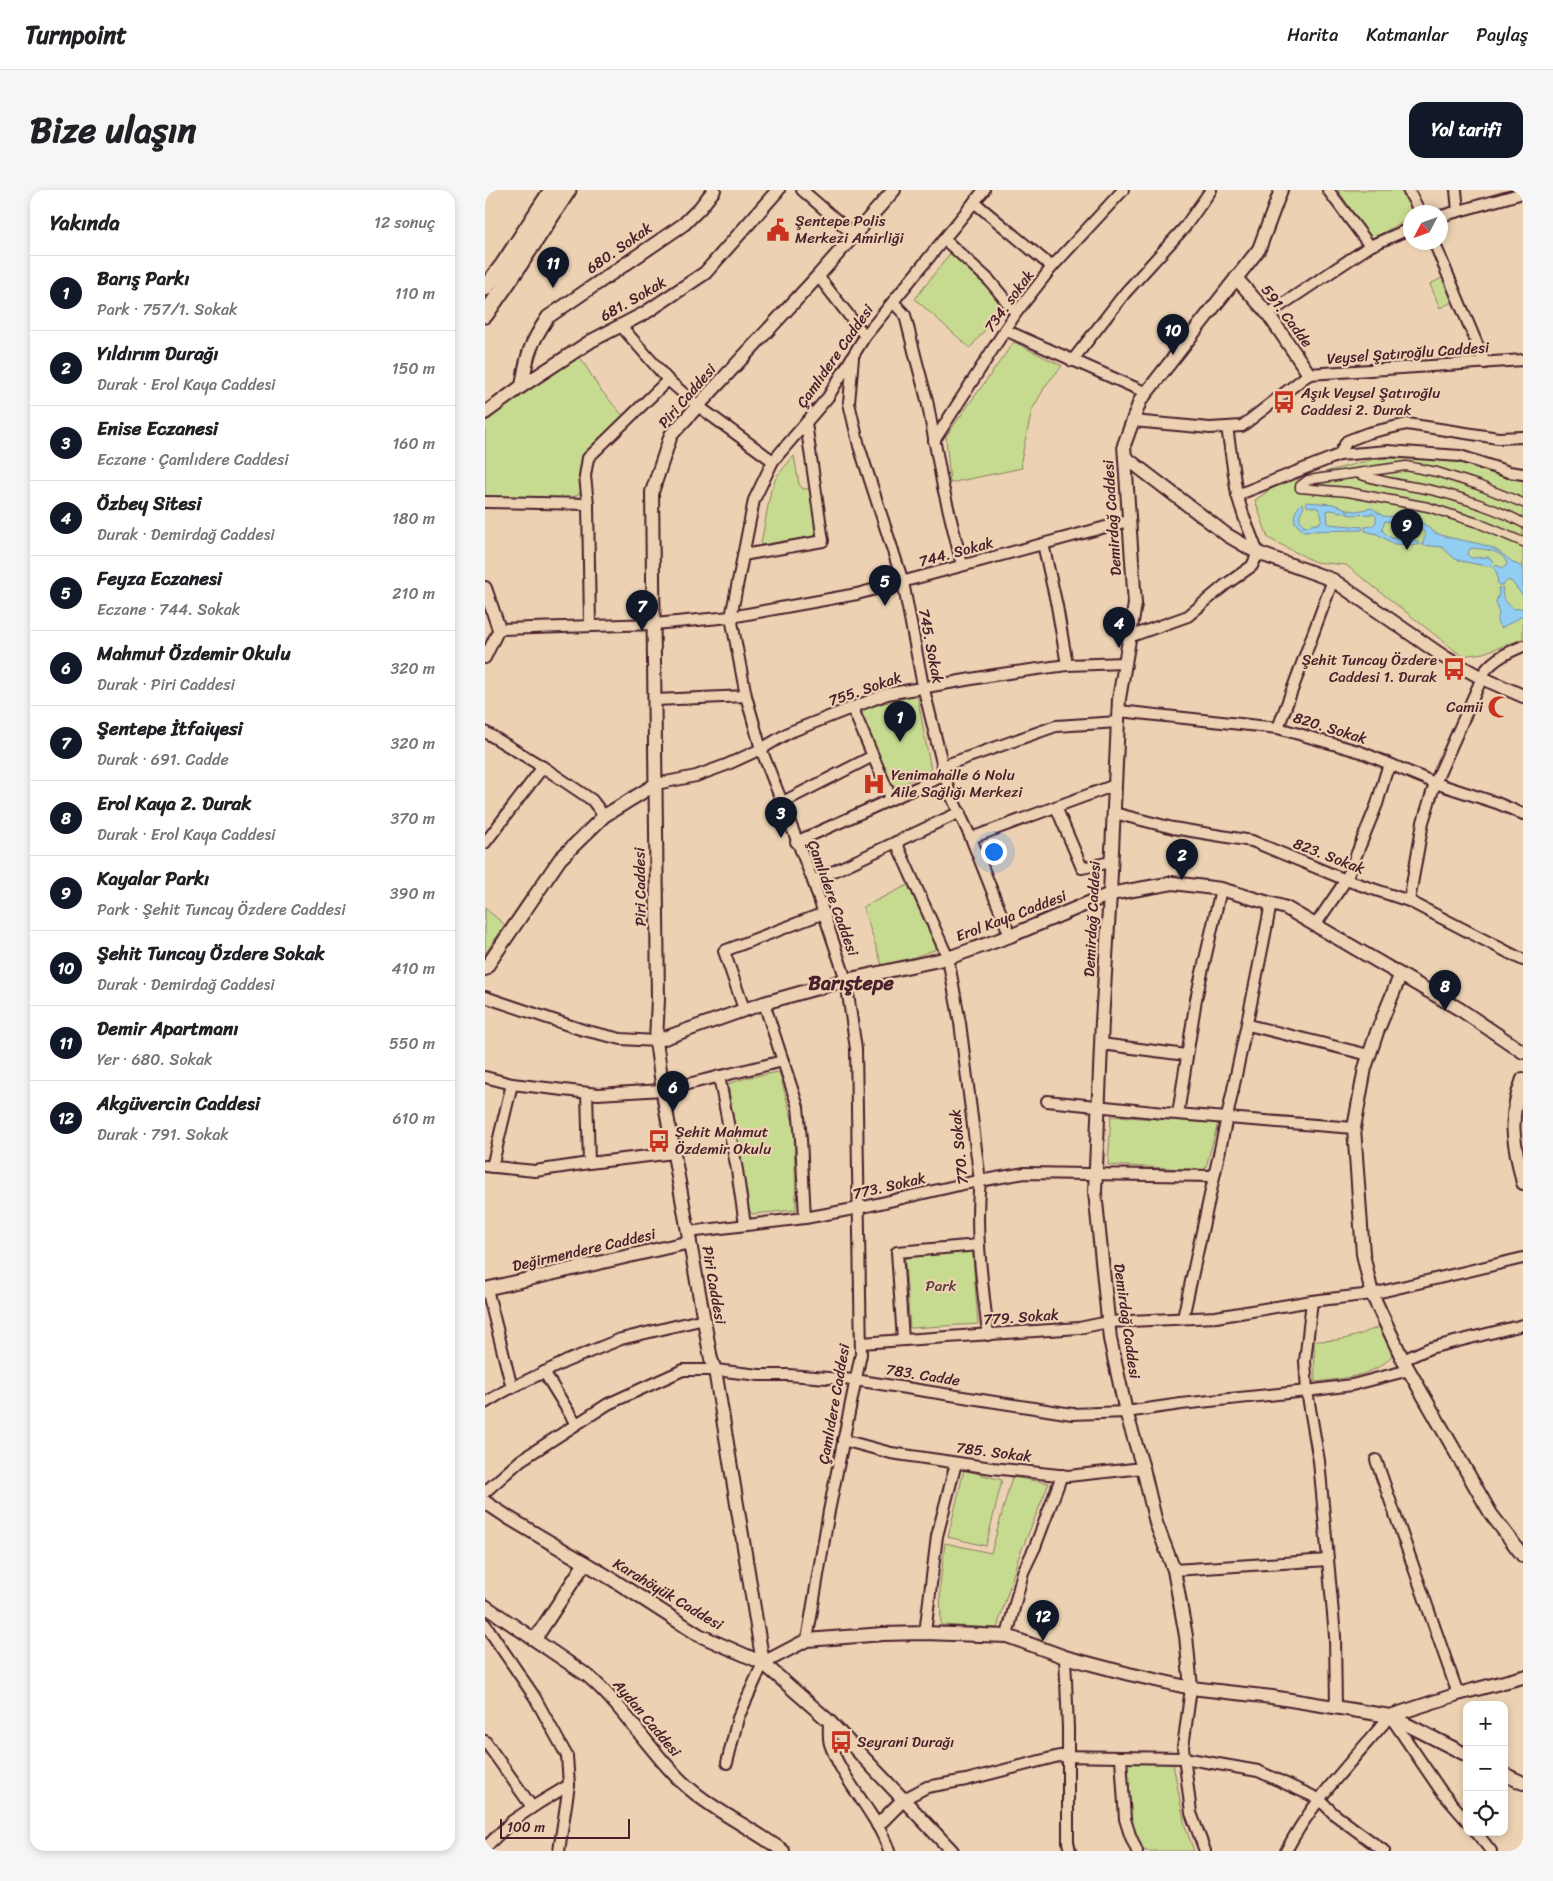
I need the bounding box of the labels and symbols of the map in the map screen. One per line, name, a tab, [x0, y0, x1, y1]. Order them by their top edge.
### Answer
north arrow	[1403, 205, 1448, 250]
place label: Şentepe Polis Merkezi Amirliği	[795, 208, 905, 251]
street label: 680. Sokak	[580, 216, 658, 280]
public building icon: Şentepe Polis Merkezi Amirliği	[765, 217, 791, 243]
pin: 11	[537, 247, 569, 288]
street label: 734. sokak	[977, 264, 1041, 338]
street label: 681. Sokak	[595, 269, 671, 328]
street label: 591. Cadde	[1254, 279, 1320, 353]
street label: Çamlıdere Caddesi	[789, 298, 881, 413]
pin: 10	[1157, 314, 1189, 355]
street label: Veysel Şatıroğlu Caddesi	[1326, 334, 1491, 372]
street label: Piri Caddesi	[651, 357, 723, 434]
place label: Aşık Veysel Şatıroğlu Caddesi 2. Durak	[1300, 380, 1440, 423]
bus stop icon: Aşık Veysel Şatıroğlu Caddesi 2. Durak	[1271, 389, 1297, 415]
street label: Demirdağ Caddesi	[1095, 458, 1129, 577]
pin: 9	[1391, 509, 1423, 550]
street label: 744. Sokak	[916, 530, 996, 574]
pin: 5	[869, 565, 901, 606]
pin: 7	[626, 590, 658, 631]
street label: 745. Sokak	[911, 606, 951, 686]
pin: 4	[1103, 607, 1135, 648]
place label: Şehit Tuncay Özdere Caddesi 1. Durak	[1302, 647, 1437, 690]
bus stop icon: Şehit Tuncay Özdere Caddesi 1. Durak	[1441, 656, 1467, 682]
street label: 755. Sokak	[825, 664, 905, 714]
place label: Camii	[1446, 694, 1484, 720]
mosque icon: Camii	[1486, 694, 1512, 720]
pin: 1	[884, 701, 916, 742]
street label: 820. Sokak	[1290, 704, 1370, 752]
place label: Yenimahalle 6 Nolu Aile Sağlığı Merkezi	[890, 762, 1023, 805]
hospital icon: Yenimahalle 6 Nolu Aile Sağlığı Merkezi	[861, 771, 887, 797]
pin: 3	[765, 797, 797, 838]
street label: 823. Sokak	[1289, 830, 1369, 882]
street label: Çamlıdere Caddesi	[800, 836, 866, 960]
your location	[981, 839, 1007, 865]
pin: 2	[1166, 839, 1198, 880]
street label: Piri Caddesi	[626, 846, 654, 927]
street label: Demirdağ Caddesi	[1076, 859, 1108, 978]
street label: Erol Kaya Caddesi	[952, 883, 1071, 949]
district label: Barıştepe	[808, 966, 894, 1001]
pin: 8	[1429, 970, 1461, 1011]
pin: 6	[657, 1071, 689, 1112]
street label: 770. Sokak	[942, 1108, 976, 1186]
place label: Şehit Mahmut Özdemir Okulu	[675, 1119, 771, 1162]
bus stop icon: Şehit Mahmut Özdemir Okulu	[646, 1128, 672, 1154]
street label: 773. Sokak	[850, 1165, 928, 1207]
street label: Değirmendere Caddesi	[510, 1221, 659, 1279]
street label: Piri Caddesi	[694, 1244, 734, 1327]
street label: Demirdağ Caddesi	[1106, 1262, 1148, 1381]
park label: Park	[926, 1273, 956, 1299]
street label: 779. Sokak	[983, 1301, 1059, 1333]
street label: Çamlıdere Caddesi	[811, 1341, 858, 1466]
street label: 783. Cadde	[884, 1356, 962, 1394]
street label: 785. Sokak	[955, 1434, 1033, 1470]
street label: Karahöyük Caddesi	[608, 1551, 729, 1638]
pin: 12	[1027, 1600, 1059, 1641]
street label: Aydan Caddesi	[606, 1672, 688, 1764]
bus stop icon: Seyrani Durağı	[828, 1729, 854, 1755]
place label: Seyrani Durağı	[857, 1729, 954, 1755]
scale bar	[500, 1816, 630, 1839]

